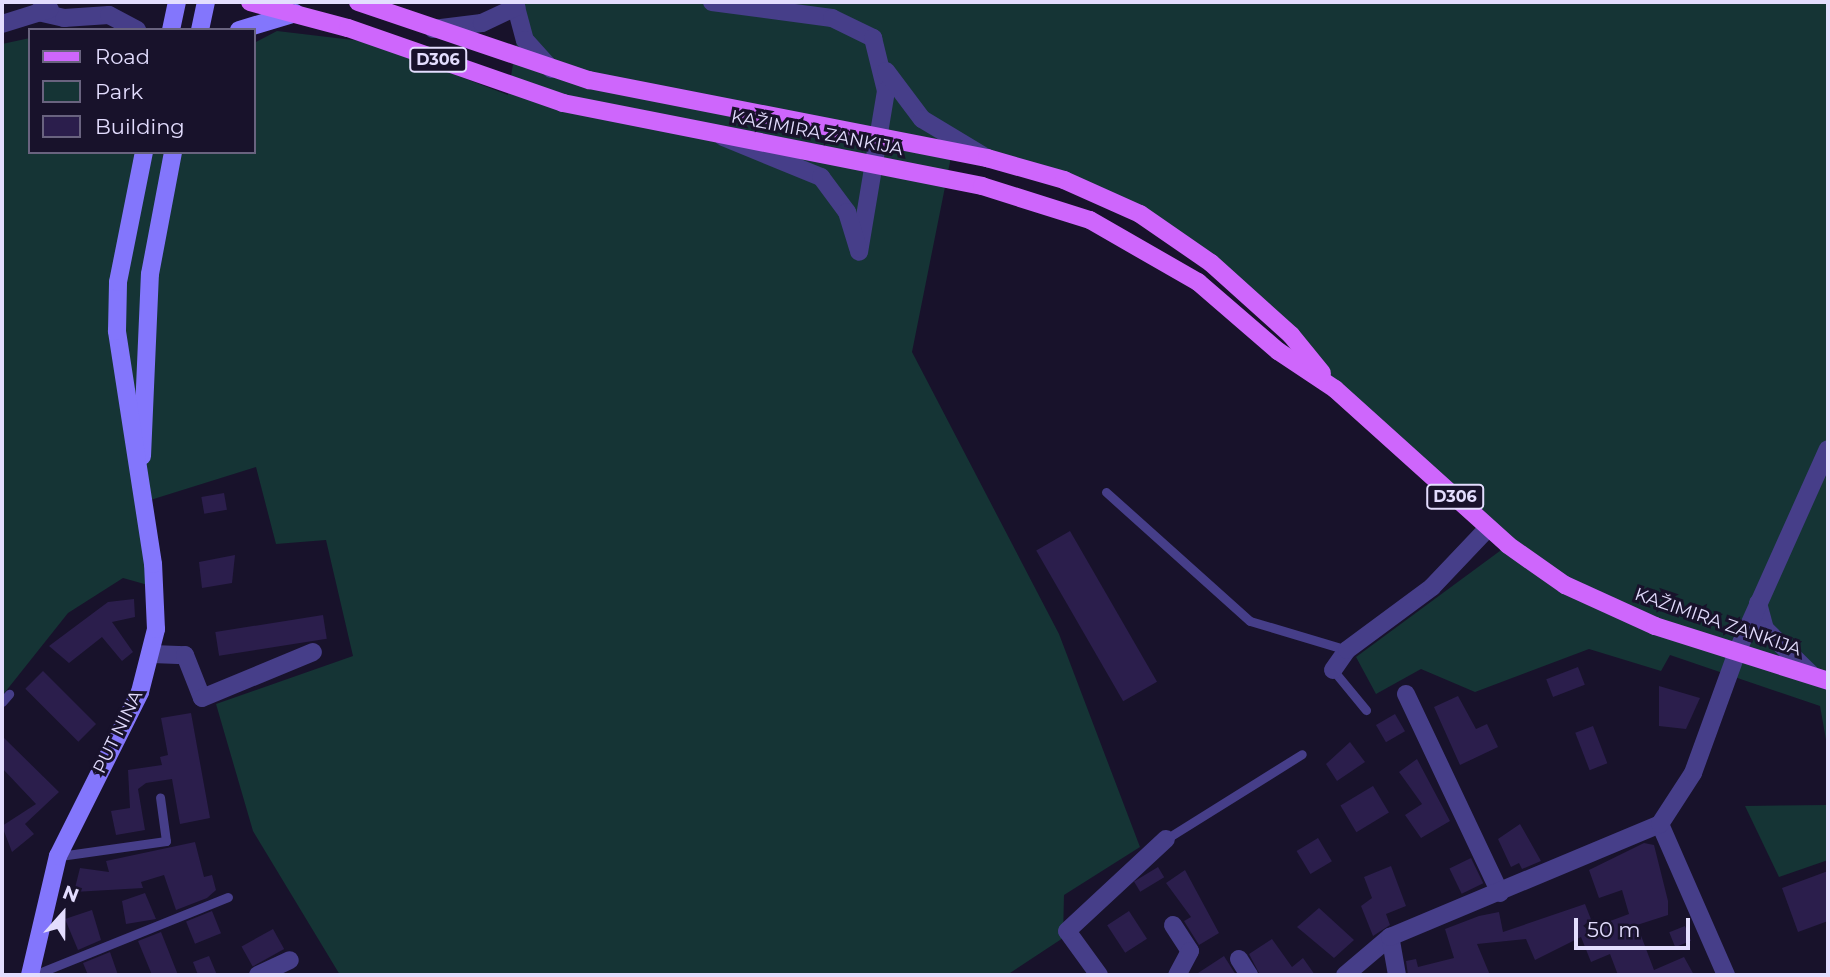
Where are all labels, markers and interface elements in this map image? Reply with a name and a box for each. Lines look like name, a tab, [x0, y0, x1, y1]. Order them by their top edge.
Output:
legend	[28, 28, 256, 154]
text: Road	[95, 44, 150, 69]
road number: D306	[408, 48, 468, 72]
text: Park	[95, 79, 143, 104]
street label: KAŽIMIRA ZANKIJA	[729, 106, 905, 160]
text: Building	[95, 114, 185, 139]
road number: D306	[1425, 484, 1485, 510]
street label: KAŽIMIRA ZANKIJA	[1632, 583, 1804, 661]
street label: PUT NINA	[89, 687, 147, 777]
north arrow	[28, 879, 98, 949]
text: N	[59, 880, 82, 907]
scale bar	[1578, 904, 1694, 948]
text: 50 m	[1587, 917, 1641, 942]

